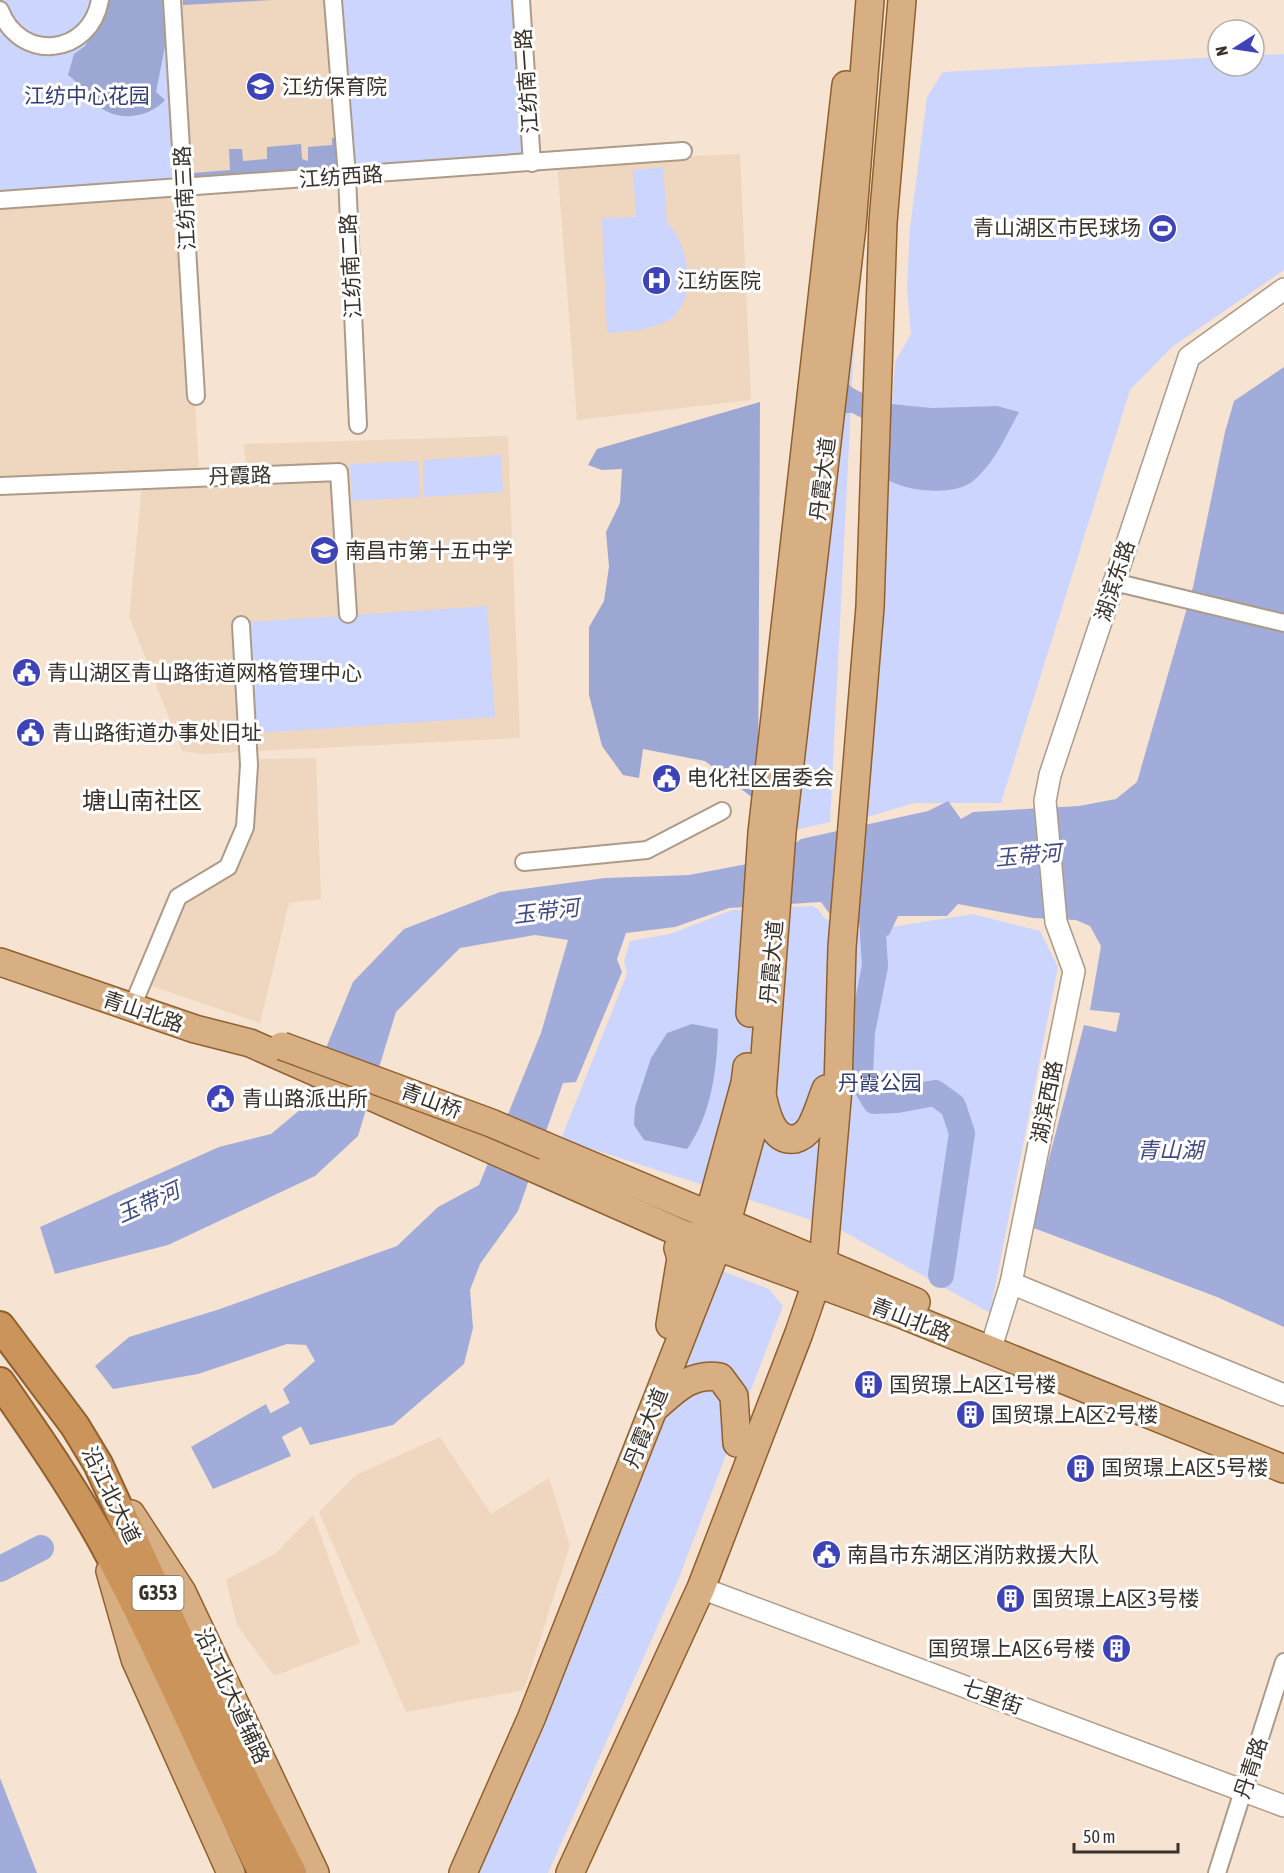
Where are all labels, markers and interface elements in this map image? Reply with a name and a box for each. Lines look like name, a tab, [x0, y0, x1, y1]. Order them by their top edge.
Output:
north arrow	[1206, 18, 1266, 78]
street label: 江纺南一路	[510, 28, 542, 134]
text: N	[1212, 45, 1231, 58]
school or university icon: 江纺保育院	[245, 71, 277, 103]
place label: 江纺保育院	[282, 74, 387, 98]
park label: 江纺中心花园	[24, 83, 150, 107]
street label: 江纺南三路	[169, 145, 199, 251]
street label: 江纺西路	[298, 161, 384, 191]
sports icon: 青山湖区市民球场	[1146, 212, 1178, 244]
street label: 江纺南二路	[335, 213, 365, 319]
place label: 青山湖区市民球场	[973, 215, 1141, 239]
hospital icon: 江纺医院	[640, 265, 672, 297]
place label: 江纺医院	[677, 268, 761, 292]
street label: 丹霞大道	[805, 436, 839, 522]
street label: 丹霞路	[208, 462, 272, 488]
school or university icon: 南昌市第十五中学	[308, 535, 340, 567]
street label: 湖滨东路	[1090, 537, 1138, 624]
place label: 南昌市第十五中学	[345, 538, 513, 562]
public building icon: 青山湖区青山路街道网格管理中心	[10, 657, 42, 689]
place label: 青山湖区青山路街道网格管理中心	[47, 660, 362, 684]
public building icon: 青山路街道办事处旧址	[15, 717, 47, 749]
place label: 青山路街道办事处旧址	[52, 720, 262, 744]
public building icon: 电化社区居委会	[650, 762, 682, 794]
place label: 电化社区居委会	[687, 765, 834, 789]
district label: 塘山南社区	[82, 787, 202, 814]
water label: 玉带河	[994, 839, 1066, 871]
water label: 玉带河	[512, 894, 584, 928]
street label: 丹霞大道	[755, 919, 787, 1005]
street label: 青山北路	[100, 986, 187, 1036]
street label: 湖滨西路	[1026, 1058, 1066, 1145]
park label: 丹霞公园	[838, 1070, 922, 1094]
street label: 青山桥	[398, 1078, 465, 1122]
public building icon: 青山路派出所	[205, 1083, 237, 1115]
place label: 青山路派出所	[242, 1086, 368, 1110]
water label: 青山湖	[1137, 1137, 1206, 1163]
water label: 玉带河	[113, 1175, 187, 1227]
street label: 青山北路	[868, 1293, 955, 1345]
building icon: 国贸璟上A区1号楼	[852, 1369, 884, 1401]
place label: 国贸璟上A区1号楼	[889, 1372, 1056, 1396]
street label: 丹霞大道	[618, 1384, 672, 1471]
building icon: 国贸璟上A区2号楼	[954, 1399, 986, 1431]
place label: 国贸璟上A区2号楼	[991, 1402, 1158, 1426]
street label: 沿江北大道	[78, 1442, 146, 1547]
building icon: 国贸璟上A区5号楼	[1064, 1452, 1096, 1484]
place label: 国贸璟上A区5号楼	[1101, 1455, 1268, 1479]
public building icon: 南昌市东湖区消防救援大队	[810, 1539, 842, 1571]
place label: 南昌市东湖区消防救援大队	[847, 1542, 1099, 1566]
road number: G353	[132, 1576, 184, 1610]
building icon: 国贸璟上A区3号楼	[995, 1583, 1027, 1615]
place label: 国贸璟上A区3号楼	[1032, 1586, 1199, 1610]
street label: 沿江北大道辅路	[191, 1624, 275, 1767]
building icon: 国贸璟上A区6号楼	[1100, 1633, 1132, 1665]
place label: 国贸璟上A区6号楼	[928, 1636, 1095, 1660]
street label: 七里街	[959, 1674, 1026, 1718]
street label: 丹青路	[1229, 1734, 1271, 1801]
scale bar	[1074, 1816, 1178, 1854]
text: 50 m	[1083, 1826, 1115, 1847]

